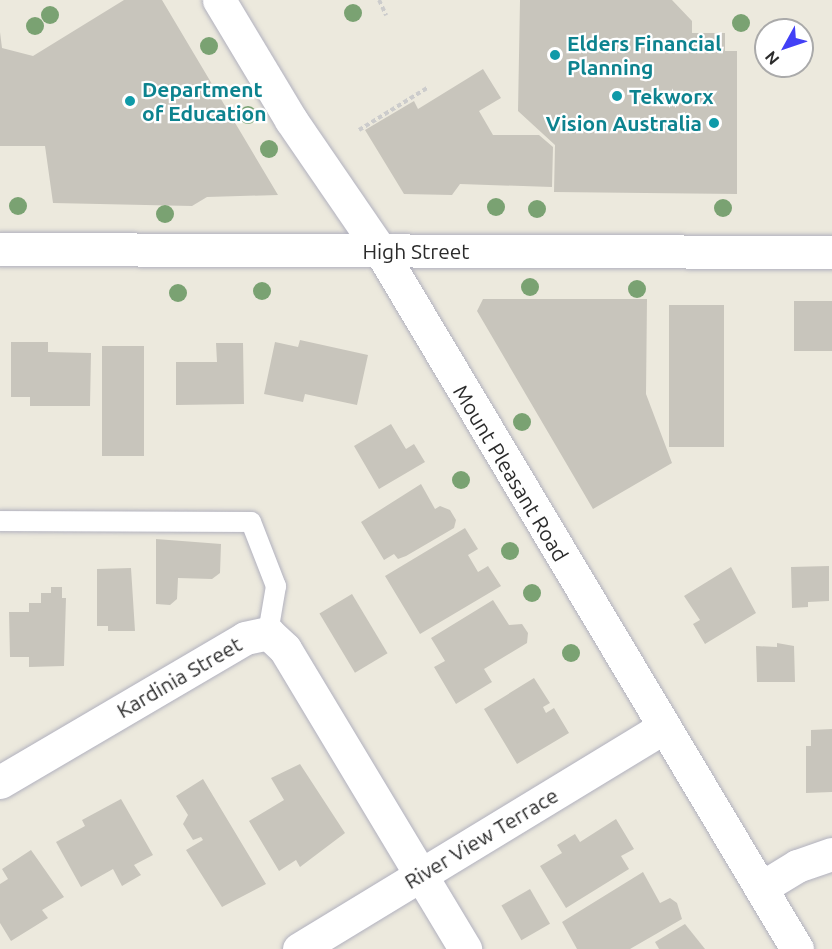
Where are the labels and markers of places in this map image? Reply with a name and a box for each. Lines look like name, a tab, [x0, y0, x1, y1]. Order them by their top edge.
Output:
place label: Elders Financial Planning	[567, 30, 722, 80]
marker: Elders Financial Planning	[548, 48, 562, 62]
place label: Department of Education	[142, 76, 267, 126]
place label: Tekworx	[629, 83, 714, 109]
marker: Tekworx	[610, 89, 624, 103]
marker: Department of Education	[123, 94, 137, 108]
place label: Vision Australia	[546, 110, 702, 136]
marker: Vision Australia	[707, 116, 721, 130]

